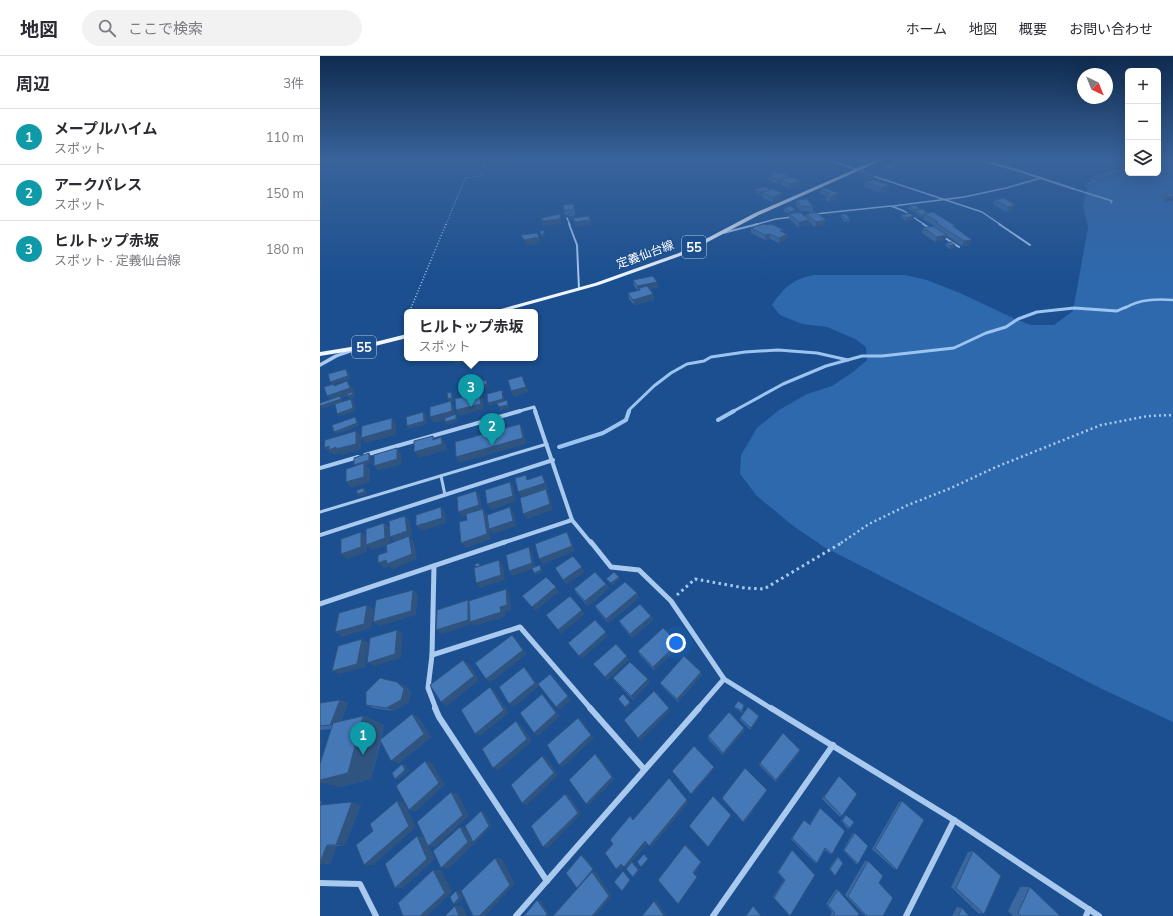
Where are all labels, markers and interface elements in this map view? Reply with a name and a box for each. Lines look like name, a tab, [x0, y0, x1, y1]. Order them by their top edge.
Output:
search box	[82, 10, 362, 46]
text: 地図	[20, 17, 58, 41]
icon: search	[96, 17, 118, 39]
text: ここで検索	[128, 19, 203, 38]
text: ホーム	[905, 20, 947, 38]
text: 地図	[969, 20, 997, 38]
text: 概要	[1019, 20, 1047, 38]
text: お問い合わせ	[1069, 20, 1153, 38]
north arrow	[1077, 68, 1113, 104]
map controls	[1125, 68, 1161, 176]
button: +	[1125, 68, 1161, 104]
text: 周辺	[16, 73, 50, 94]
text: 3件	[283, 75, 304, 91]
button: −	[1125, 104, 1161, 140]
text: メープルハイム	[54, 119, 158, 138]
text: 1	[25, 129, 33, 145]
text: 110 m	[266, 129, 304, 145]
text: スポット	[54, 140, 106, 156]
button: layers	[1125, 140, 1161, 176]
text: アークパレス	[54, 175, 142, 194]
text: 2	[25, 185, 33, 201]
text: 150 m	[266, 185, 304, 201]
text: スポット	[54, 196, 106, 212]
text: ヒルトップ赤坂	[54, 231, 159, 250]
road number: 55	[682, 236, 706, 258]
street label: 定義仙台線	[614, 237, 676, 271]
text: 3	[25, 241, 33, 257]
text: 180 m	[266, 241, 304, 257]
text: スポット · 定義仙台線	[54, 252, 181, 268]
popup	[404, 309, 538, 361]
text: ヒルトップ赤坂	[418, 317, 524, 336]
road number: 55	[352, 336, 376, 358]
text: スポット	[418, 338, 471, 354]
pin: 3	[458, 374, 484, 407]
pin: 2	[479, 413, 505, 446]
your location	[666, 633, 686, 653]
pin: 1	[350, 722, 376, 755]

